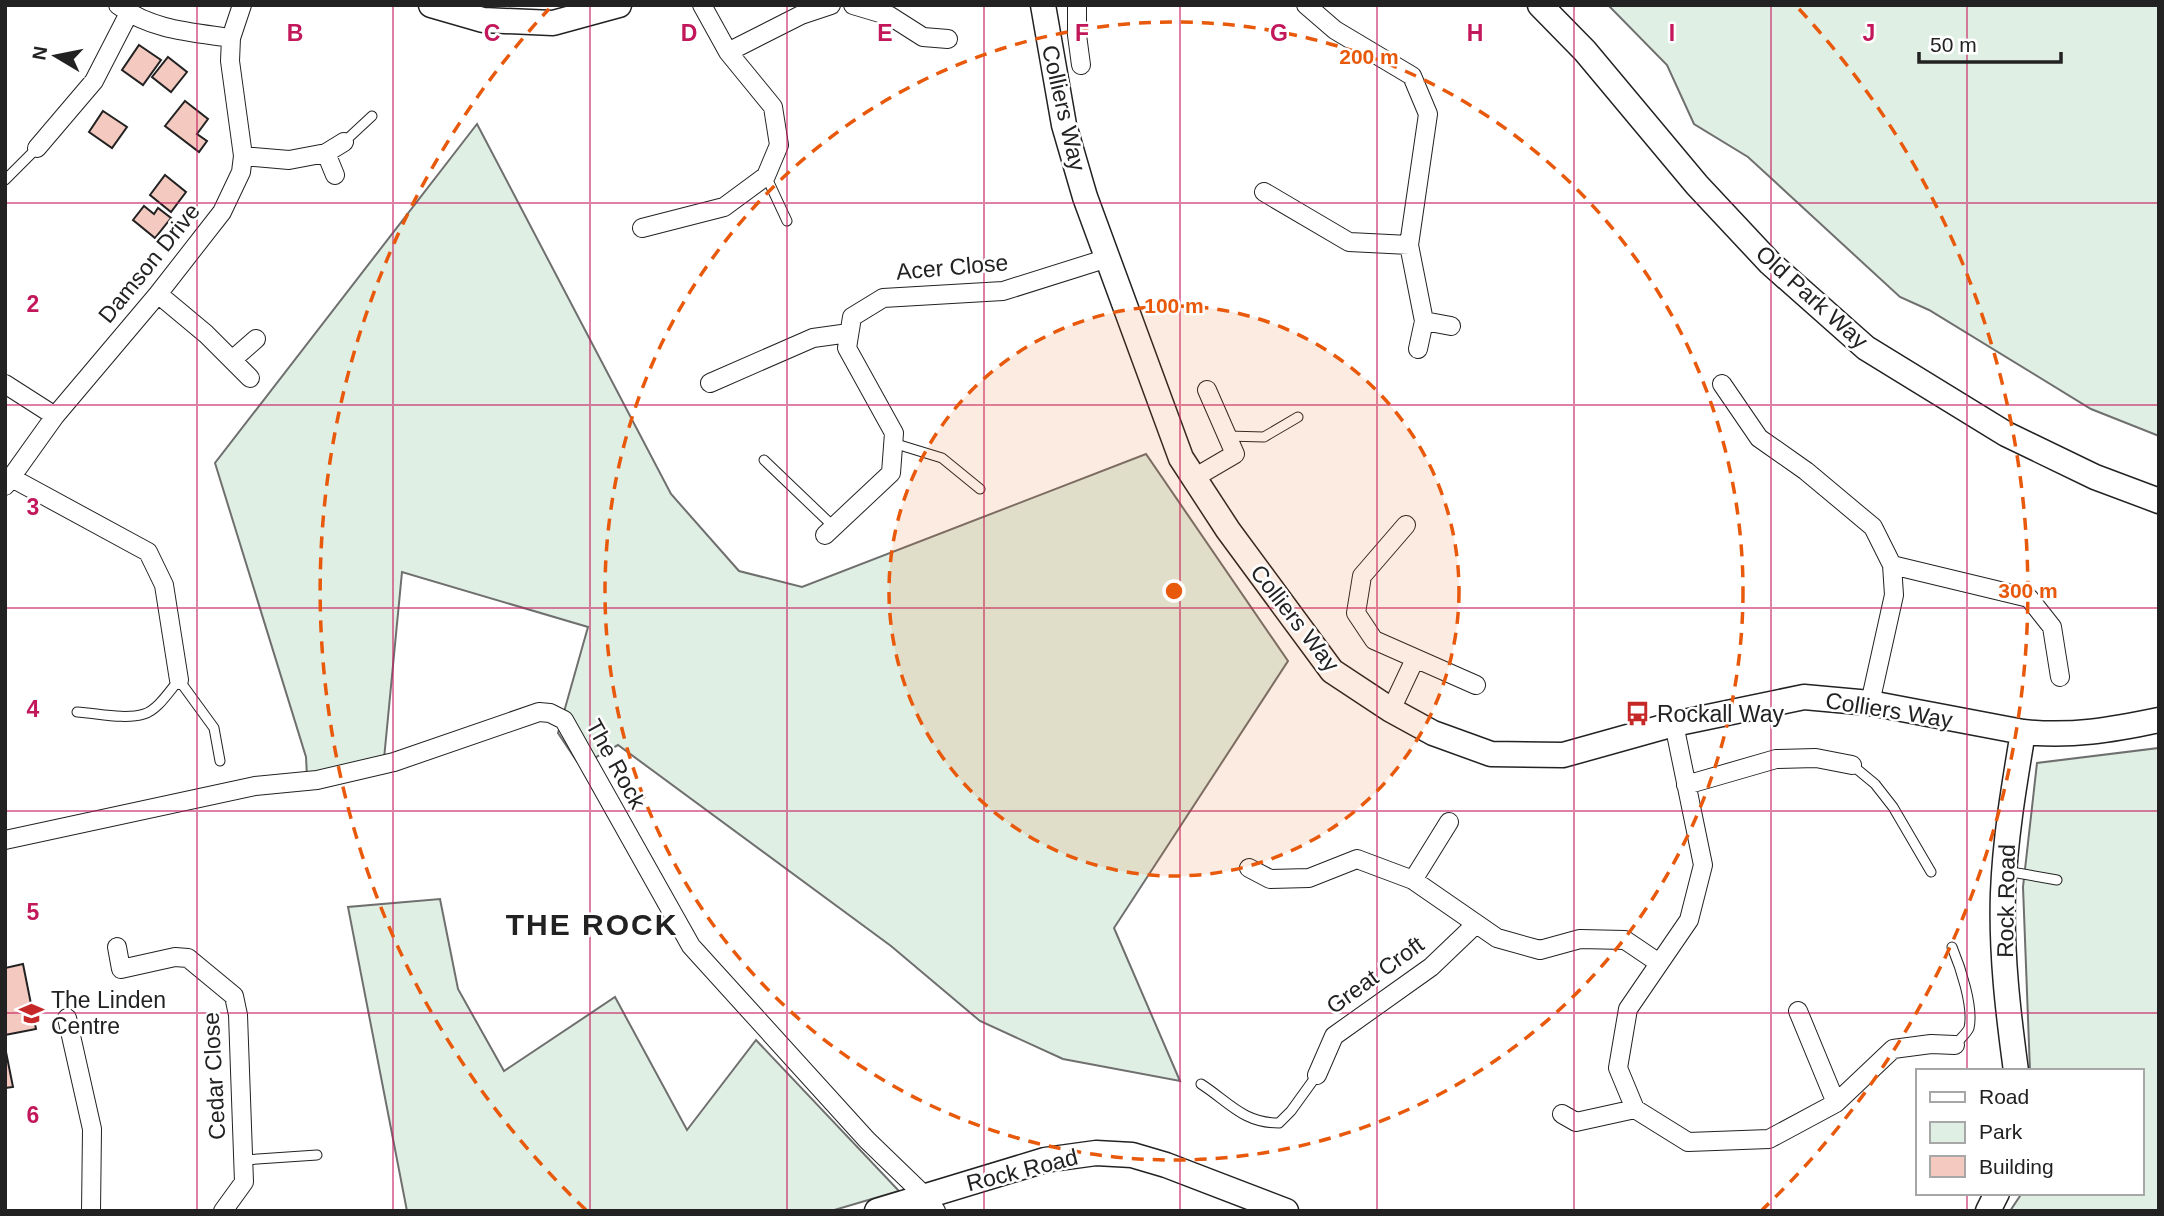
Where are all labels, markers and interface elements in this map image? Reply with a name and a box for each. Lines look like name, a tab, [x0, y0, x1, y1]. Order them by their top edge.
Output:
text: B	[287, 20, 303, 46]
text: C	[484, 20, 500, 46]
text: D	[681, 20, 697, 46]
text: E	[877, 20, 893, 46]
text: F	[1075, 20, 1089, 46]
text: G	[1270, 20, 1288, 46]
text: H	[1467, 20, 1483, 46]
text: I	[1669, 20, 1675, 46]
text: J	[1863, 20, 1875, 46]
north arrow	[21, 21, 91, 91]
scale bar	[1919, 21, 2061, 65]
text: 50 m	[1930, 33, 1977, 56]
street label: Colliers Way	[1037, 43, 1091, 174]
text: N	[28, 45, 51, 62]
text: 200 m	[1339, 45, 1399, 68]
street label: Damson Drive	[93, 198, 205, 328]
street label: Old Park Way	[1751, 240, 1873, 354]
street label: Acer Close	[895, 249, 1009, 285]
text: 2	[27, 291, 39, 317]
text: 100 m	[1144, 294, 1204, 317]
text: 3	[27, 494, 39, 520]
street label: Colliers Way	[1245, 559, 1345, 677]
centre of rings	[1162, 579, 1186, 603]
text: 300 m	[1998, 579, 2058, 602]
street label: Colliers Way	[1824, 687, 1955, 733]
text: 4	[27, 696, 40, 722]
bus stop icon: Rockall Way	[1623, 700, 1651, 728]
place label: Rockall Way	[1657, 701, 1784, 727]
street label: The Rock	[581, 715, 651, 814]
street label: Rock Road	[1992, 844, 2020, 958]
text: 5	[27, 899, 40, 925]
district label: THE ROCK	[506, 908, 678, 941]
street label: Great Croft	[1321, 931, 1429, 1019]
place label: The Linden Centre	[51, 987, 166, 1039]
school or university icon: The Linden Centre	[17, 999, 45, 1027]
street label: Cedar Close	[198, 1011, 230, 1141]
legend	[1916, 1069, 2143, 1195]
text: Road	[1979, 1085, 2029, 1108]
text: 6	[27, 1102, 39, 1128]
text: Park	[1979, 1120, 2023, 1143]
street label: Rock Road	[964, 1144, 1080, 1196]
text: Building	[1979, 1155, 2054, 1178]

